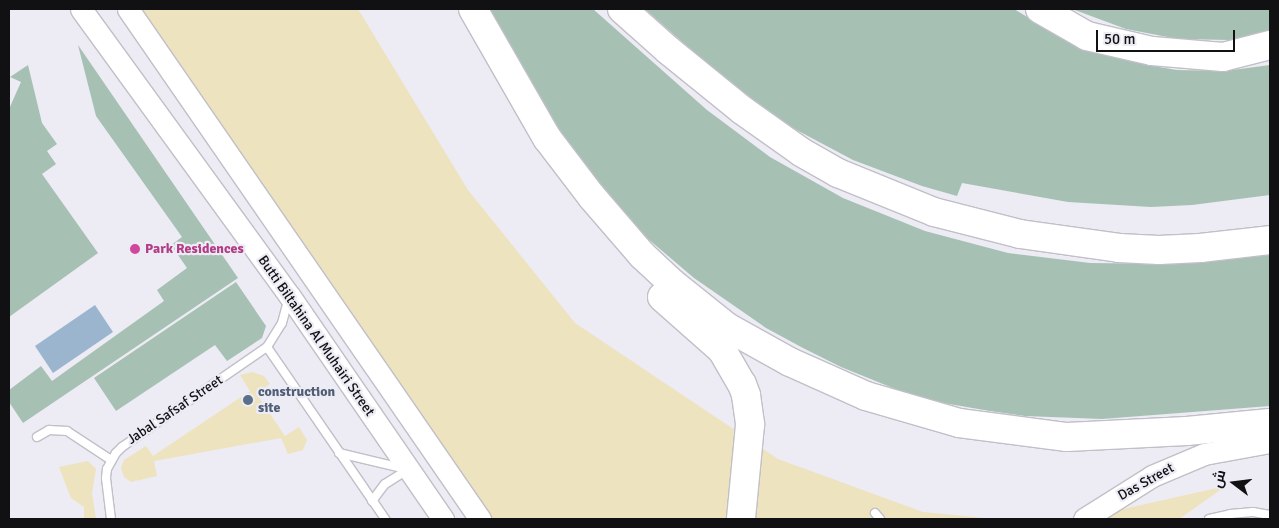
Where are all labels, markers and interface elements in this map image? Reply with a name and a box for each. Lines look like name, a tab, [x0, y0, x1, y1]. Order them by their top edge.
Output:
scale bar	[1099, 20, 1238, 52]
text: 50 m	[1104, 30, 1135, 48]
place label: Park Residences	[145, 241, 244, 257]
marker: Park Residences	[129, 243, 141, 255]
street label: Butti Biltahina Al Muhairi Street	[254, 252, 378, 420]
street label: Jabal Safsaf Street	[124, 372, 226, 448]
place label: construction site	[258, 384, 335, 417]
marker: construction site	[242, 394, 254, 406]
north arrow	[1209, 458, 1259, 508]
street label: Das Street	[1115, 460, 1177, 504]
text: ش	[1208, 468, 1230, 490]

